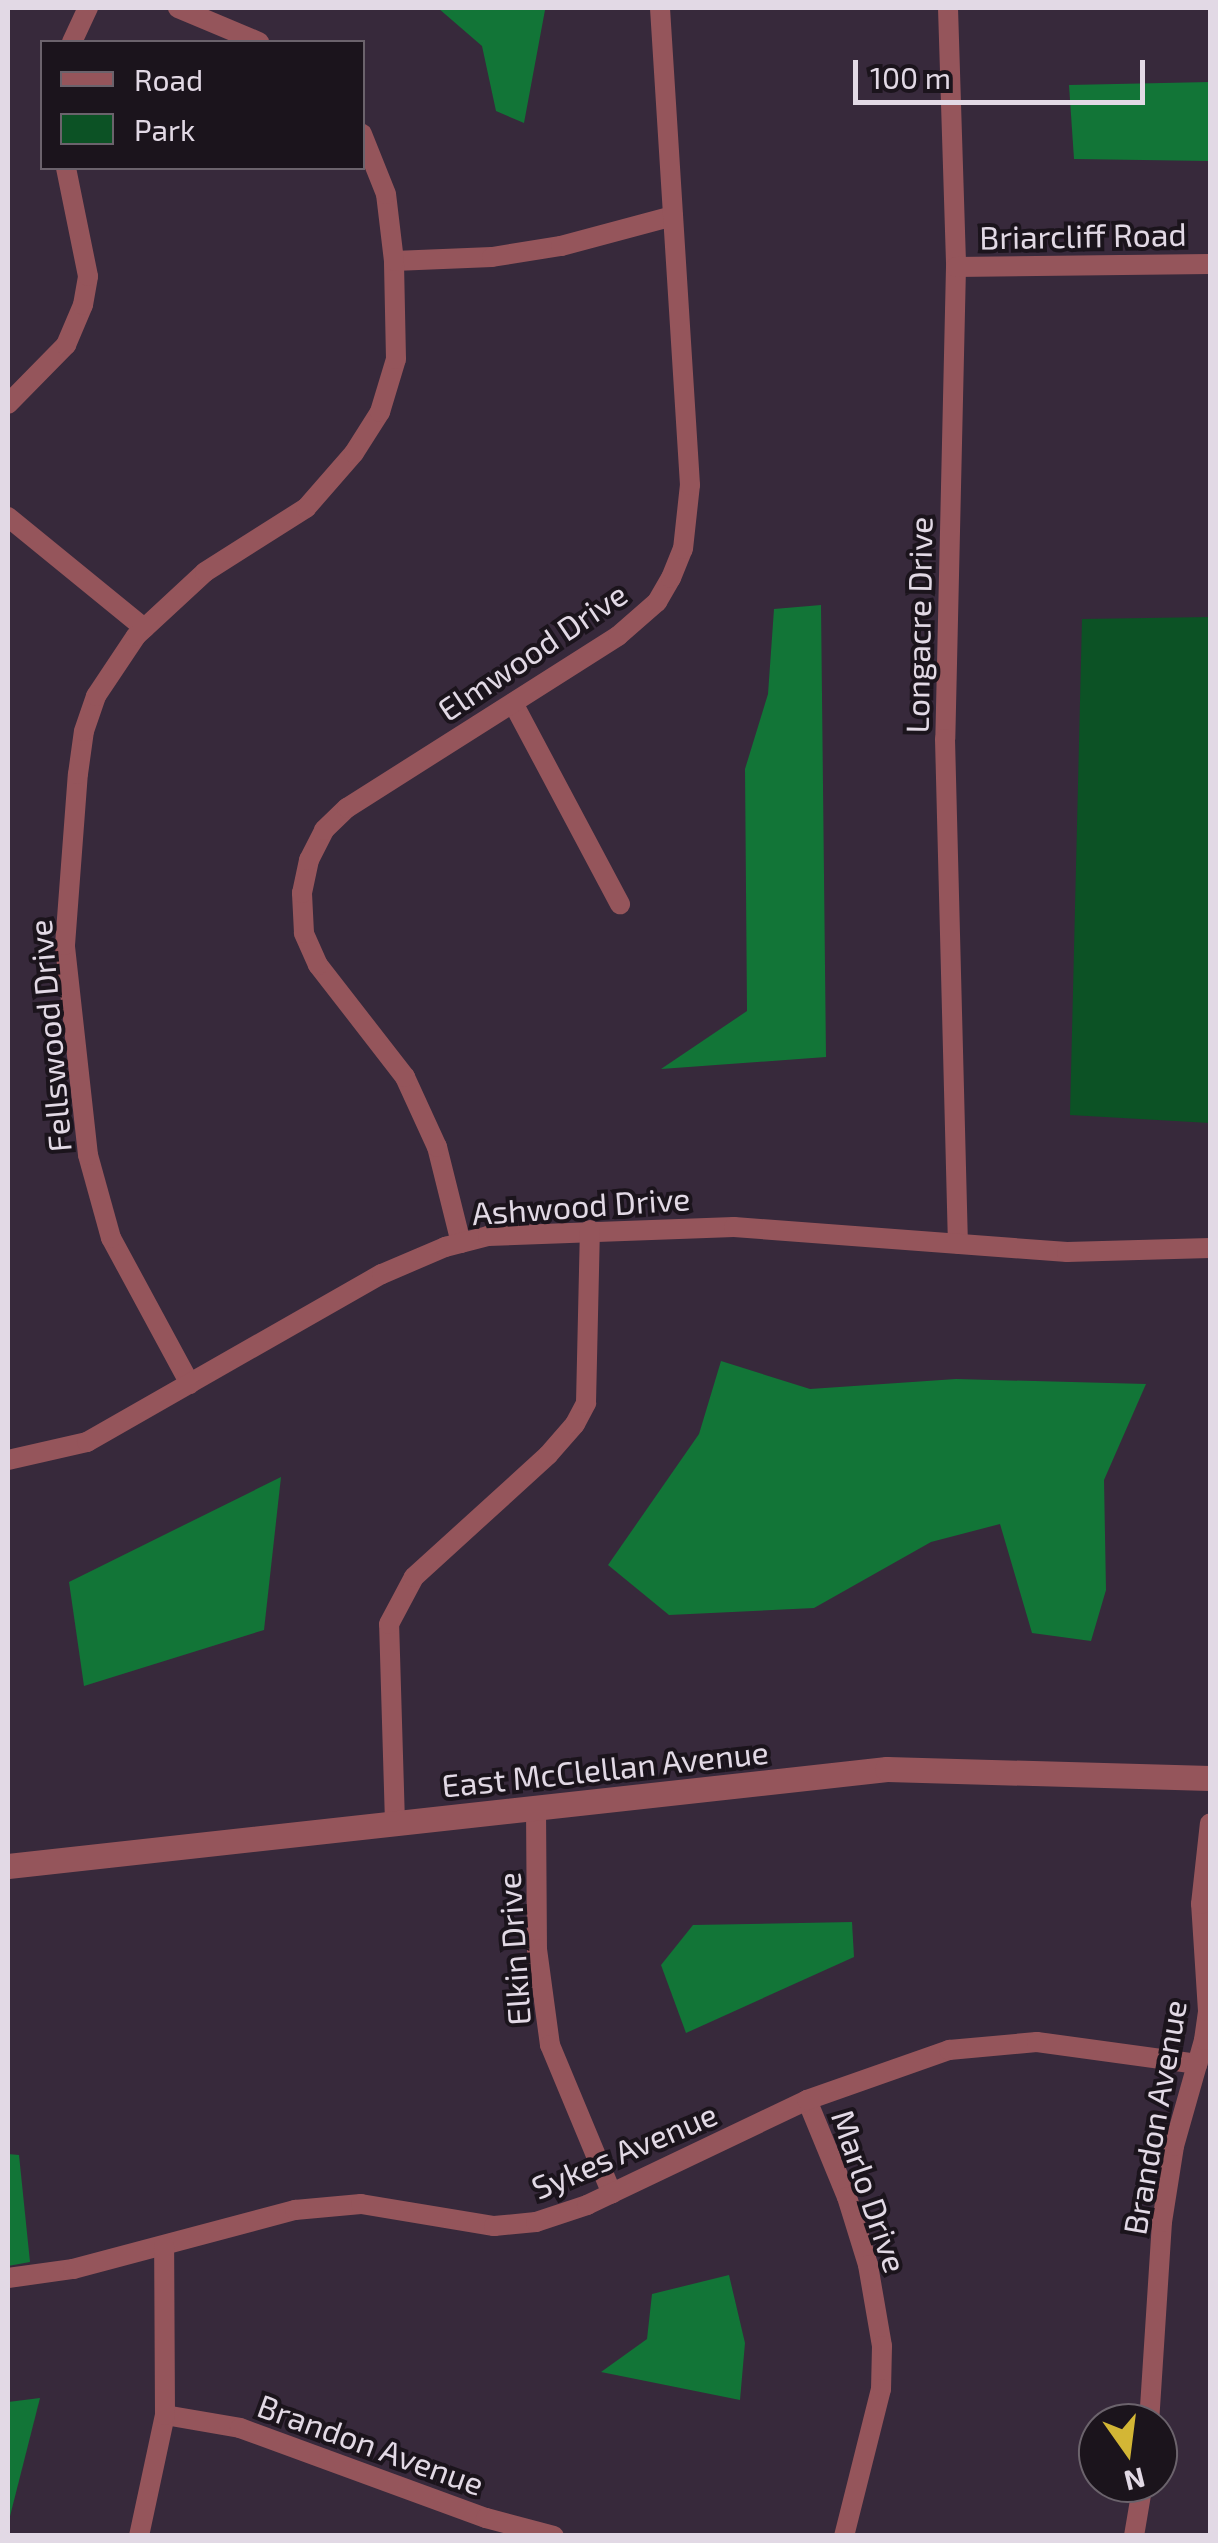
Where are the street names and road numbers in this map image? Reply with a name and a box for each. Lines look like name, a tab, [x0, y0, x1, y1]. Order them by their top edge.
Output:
street label: Briarcliff Road	[979, 214, 1187, 256]
street label: Longacre Drive	[897, 516, 939, 734]
street label: Elmwood Drive	[430, 574, 634, 728]
street label: Fellswood Drive	[20, 918, 78, 1154]
street label: Ashwood Drive	[471, 1178, 691, 1232]
street label: East McClellan Avenue	[439, 1732, 771, 1804]
street label: Elkin Drive	[488, 1871, 538, 2027]
street label: Brandon Avenue	[1114, 1996, 1194, 2238]
street label: Sykes Avenue	[525, 2094, 723, 2206]
street label: Marlo Drive	[824, 2105, 916, 2277]
street label: Brandon Avenue	[252, 2385, 490, 2503]

